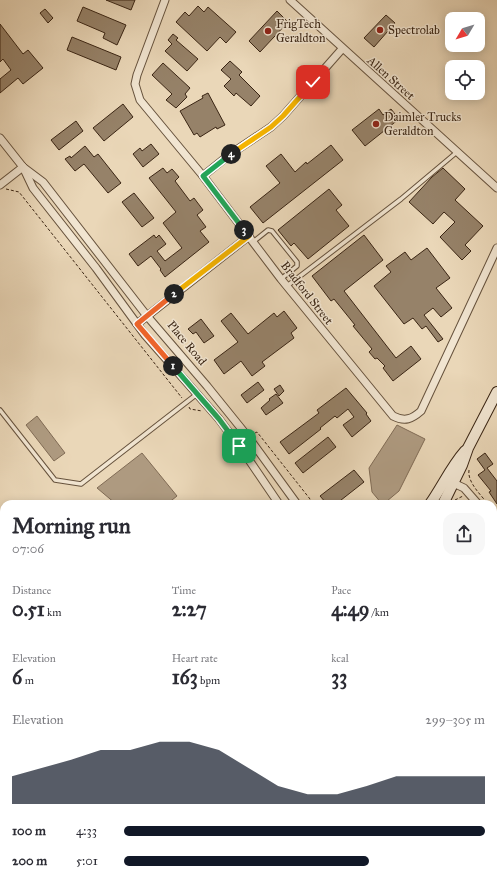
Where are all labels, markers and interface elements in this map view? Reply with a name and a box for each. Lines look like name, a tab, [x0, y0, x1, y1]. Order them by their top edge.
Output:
north arrow	[445, 12, 485, 52]
map controls	[445, 12, 485, 100]
place label: FrigTech Geraldton	[276, 17, 326, 45]
place label: Spectrolab	[388, 23, 440, 37]
marker: Spectrolab	[375, 25, 385, 35]
marker: FrigTech Geraldton	[263, 26, 273, 36]
street label: Allen Street	[364, 53, 418, 103]
button: locate	[445, 60, 485, 100]
pin	[296, 65, 330, 99]
icon: check	[302, 71, 324, 93]
place label: Daimler Trucks Geraldton	[384, 110, 461, 138]
marker: Daimler Trucks Geraldton	[371, 119, 381, 129]
pin: 4	[221, 144, 241, 164]
text: 4	[228, 147, 234, 160]
pin: 3	[234, 220, 254, 240]
text: 3	[242, 223, 246, 236]
street label: Bradford Street	[278, 259, 336, 328]
pin: 2	[164, 284, 184, 304]
text: 2	[171, 287, 177, 300]
street label: Place Road	[164, 318, 210, 368]
pin: 1	[163, 356, 183, 376]
text: 1	[171, 359, 175, 372]
pin	[222, 429, 256, 463]
icon: arrive	[228, 435, 250, 457]
text: Morning run	[12, 512, 131, 539]
button: share	[443, 513, 485, 555]
text: 07:06	[12, 541, 44, 557]
text: Distance	[12, 584, 51, 597]
text: Time	[172, 584, 196, 597]
text: Pace	[331, 584, 351, 597]
text: 0.51	[12, 597, 45, 621]
text: 2:27	[172, 597, 207, 621]
text: 4:49	[331, 597, 369, 621]
text: km	[45, 606, 61, 619]
text: /km	[369, 606, 389, 619]
text: Elevation	[12, 652, 56, 665]
text: Heart rate	[172, 652, 218, 665]
text: kcal	[331, 652, 349, 665]
text: 6	[12, 665, 22, 689]
text: 163	[172, 665, 198, 689]
text: 33	[331, 665, 347, 689]
text: m	[22, 674, 34, 687]
text: bpm	[198, 674, 220, 687]
text: Elevation	[12, 712, 64, 728]
text: 299–305 m	[425, 712, 485, 728]
text: 100 m	[12, 823, 46, 839]
text: 4:33	[76, 823, 97, 839]
text: 200 m	[12, 853, 47, 869]
text: 5:01	[76, 853, 98, 869]

